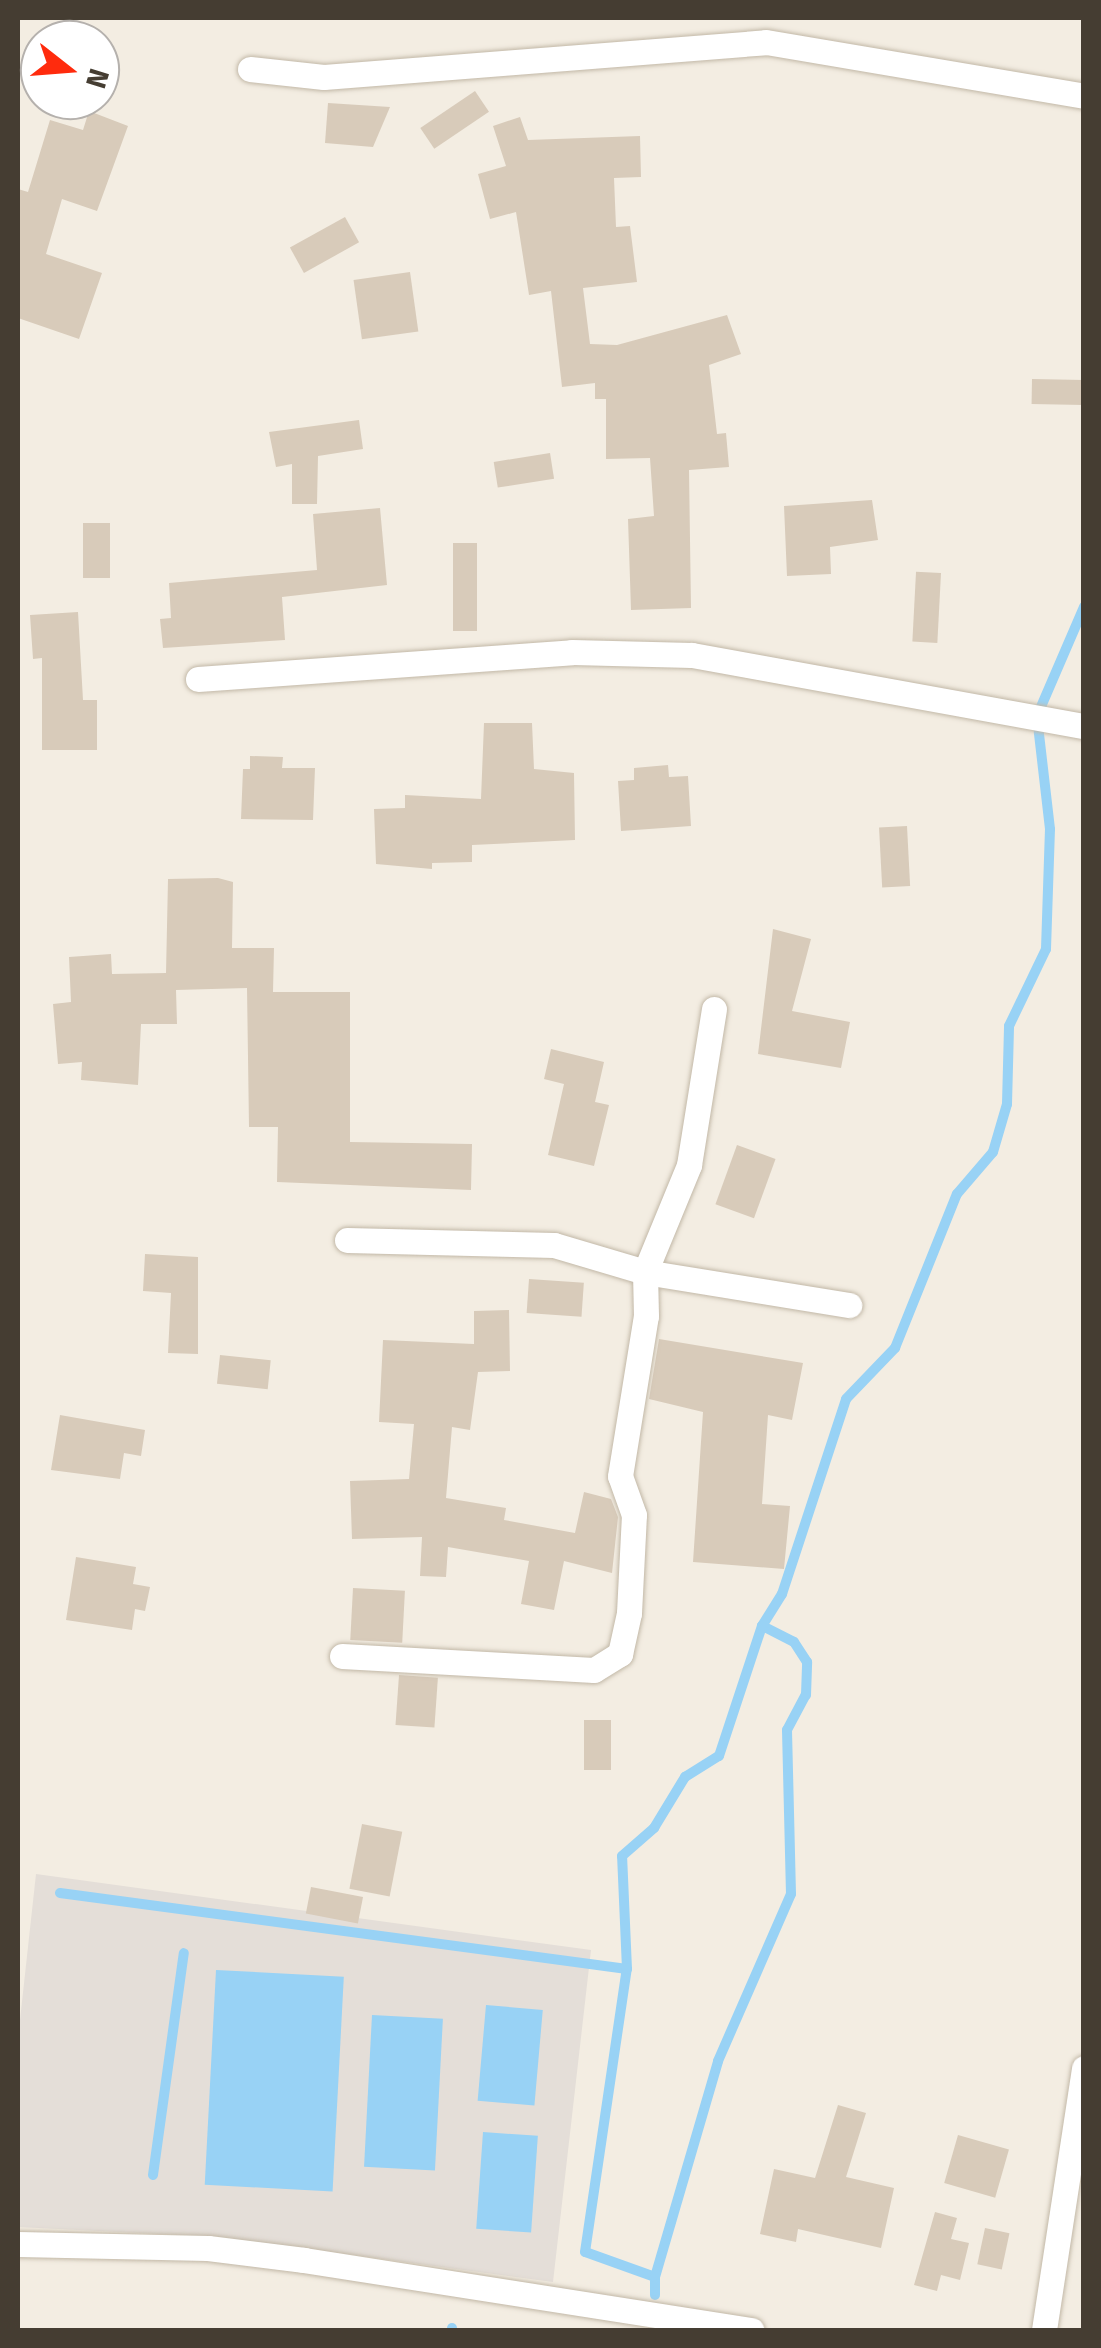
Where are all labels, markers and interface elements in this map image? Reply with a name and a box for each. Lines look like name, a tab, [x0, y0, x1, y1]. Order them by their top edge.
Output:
north arrow	[20, 20, 120, 120]
text: N	[79, 65, 116, 92]

